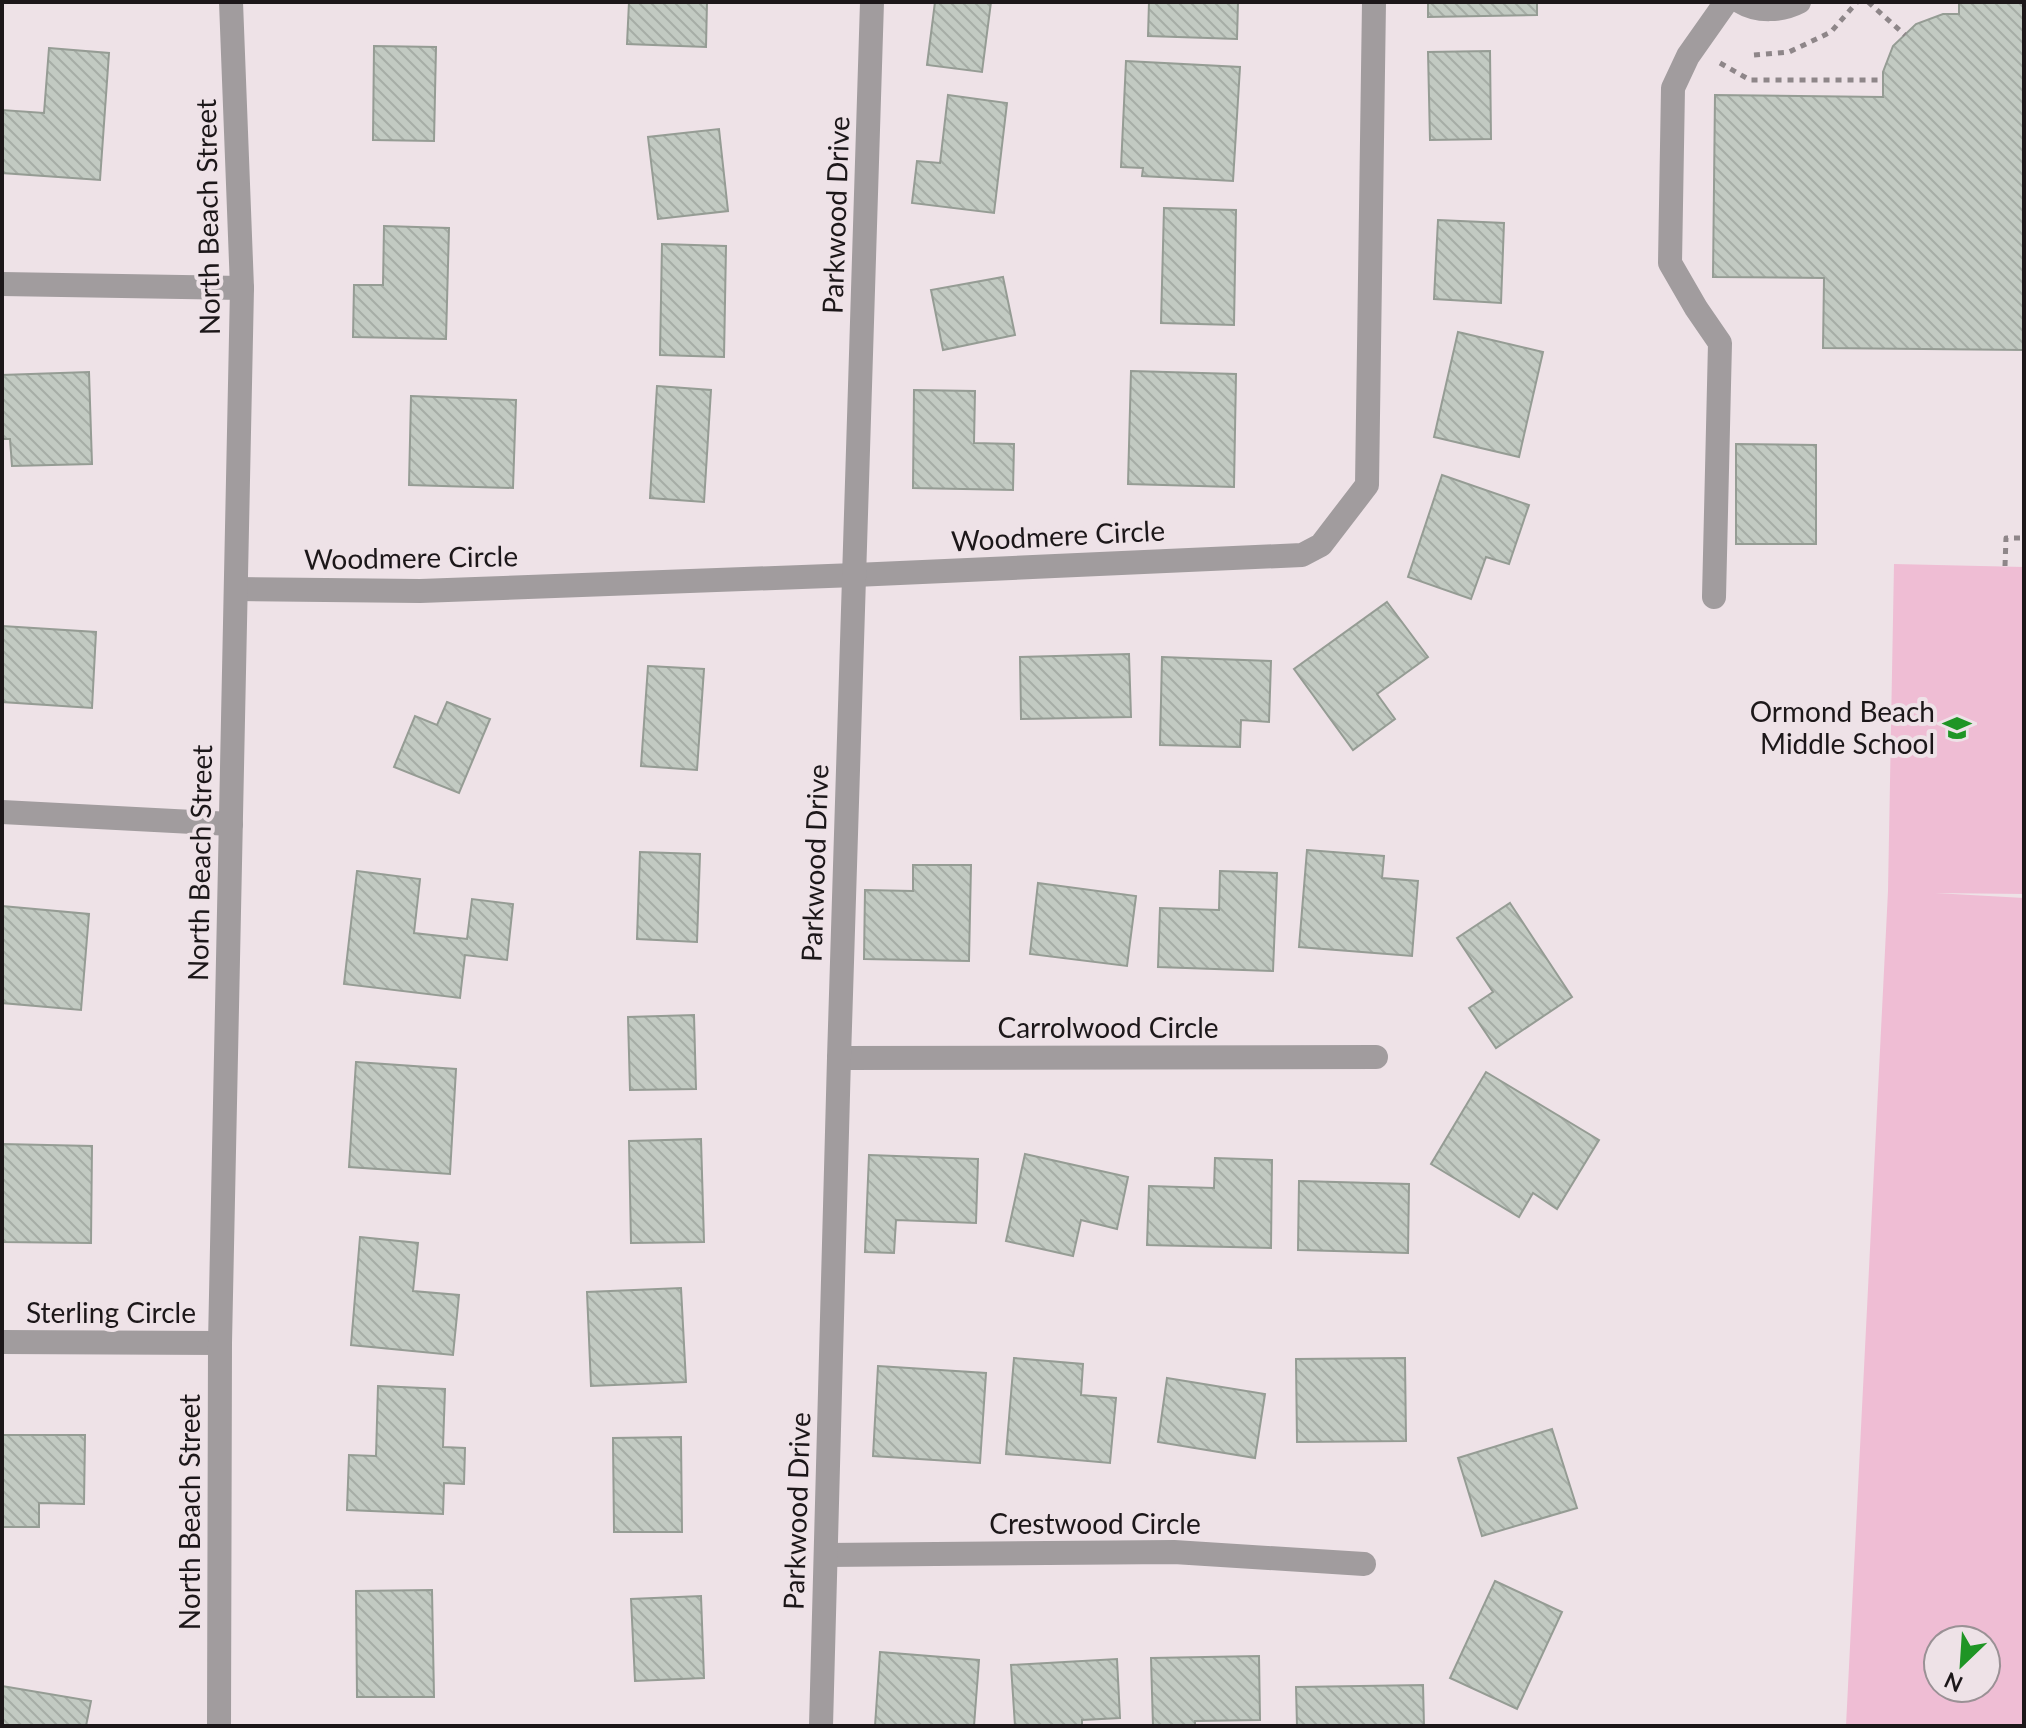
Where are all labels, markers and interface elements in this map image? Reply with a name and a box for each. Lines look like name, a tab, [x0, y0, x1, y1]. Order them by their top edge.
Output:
street label: North Beach Street	[188, 99, 226, 335]
street label: Parkwood Drive	[815, 116, 855, 314]
street label: Woodmere Circle	[950, 512, 1166, 558]
street label: Woodmere Circle	[304, 538, 518, 576]
place label: Ormond Beach Middle School	[1750, 694, 1935, 760]
school or university icon: Ormond Beach Middle School	[1942, 713, 1972, 743]
street label: North Beach Street	[180, 745, 218, 981]
street label: Parkwood Drive	[794, 764, 834, 962]
street label: Carrolwood Circle	[997, 1010, 1219, 1044]
street label: Sterling Circle	[26, 1295, 196, 1329]
street label: North Beach Street	[172, 1394, 206, 1630]
street label: Parkwood Drive	[776, 1412, 816, 1610]
street label: Crestwood Circle	[989, 1506, 1201, 1540]
north arrow	[1922, 1624, 2002, 1704]
text: N	[1940, 1667, 1967, 1698]

